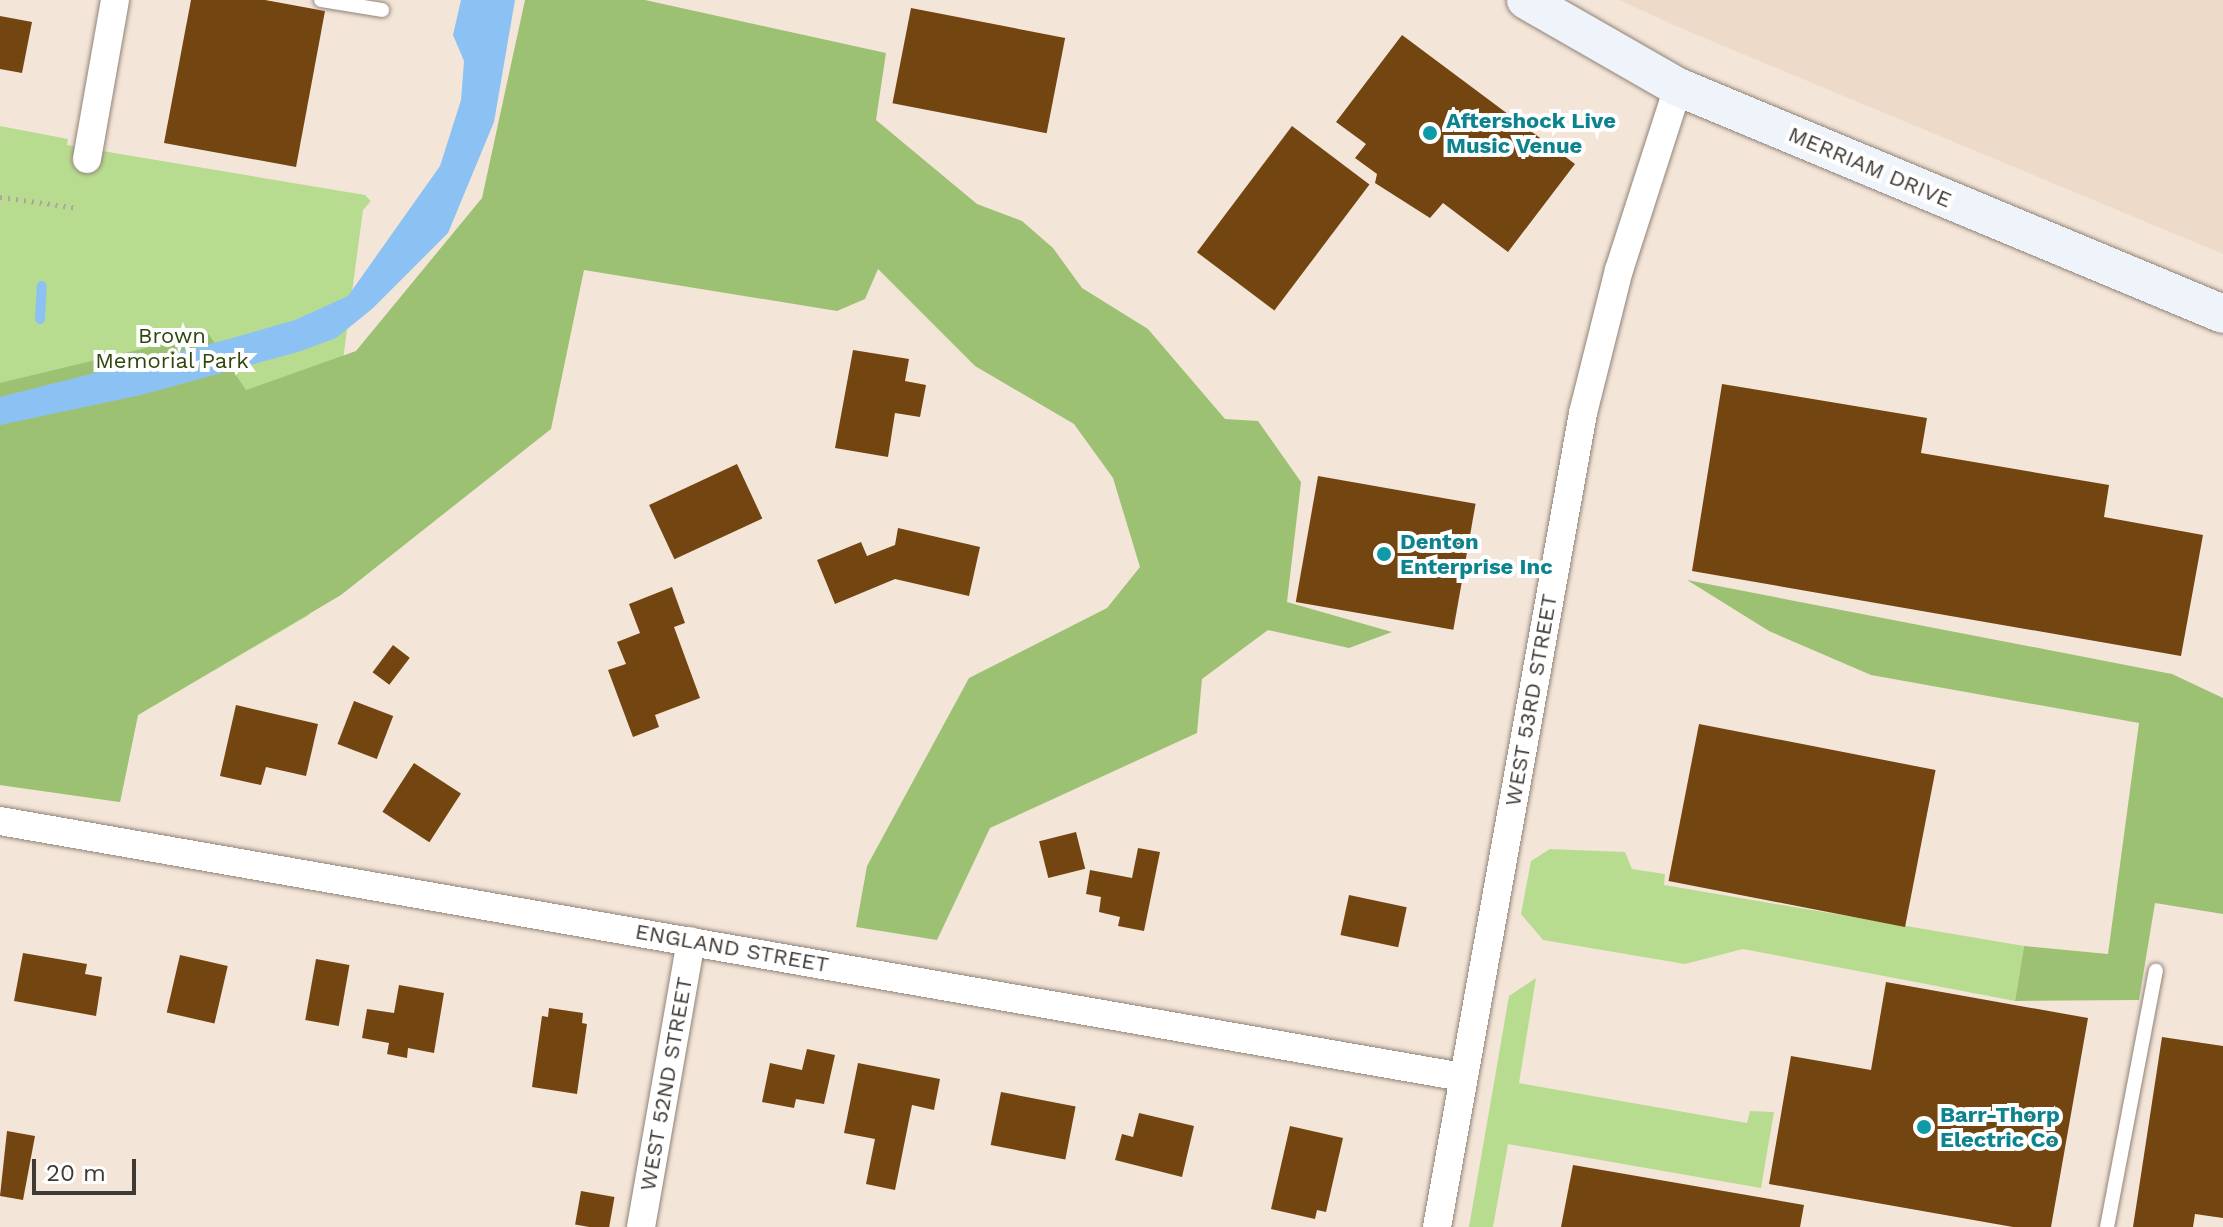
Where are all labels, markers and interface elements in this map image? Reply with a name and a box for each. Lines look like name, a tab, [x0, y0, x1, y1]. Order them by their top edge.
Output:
place label: Aftershock Live Music Venue	[1446, 107, 1616, 158]
street label: MERRIAM DRIVE	[1784, 121, 1956, 213]
marker: Aftershock Live Music Venue	[1421, 124, 1439, 142]
park label: Brown Memorial Park	[95, 322, 249, 374]
place label: Denton Enterprise Inc	[1400, 528, 1553, 580]
marker: Denton Enterprise Inc	[1375, 545, 1393, 563]
street label: WEST 53RD STREET	[1499, 591, 1563, 809]
street label: ENGLAND STREET	[633, 918, 831, 978]
street label: WEST 52ND STREET	[634, 975, 698, 1193]
place label: Barr-Thorp Electric Co	[1940, 1101, 2060, 1152]
marker: Barr-Thorp Electric Co	[1915, 1118, 1933, 1136]
scale bar	[36, 1143, 140, 1193]
text: 20 m	[46, 1159, 106, 1187]

